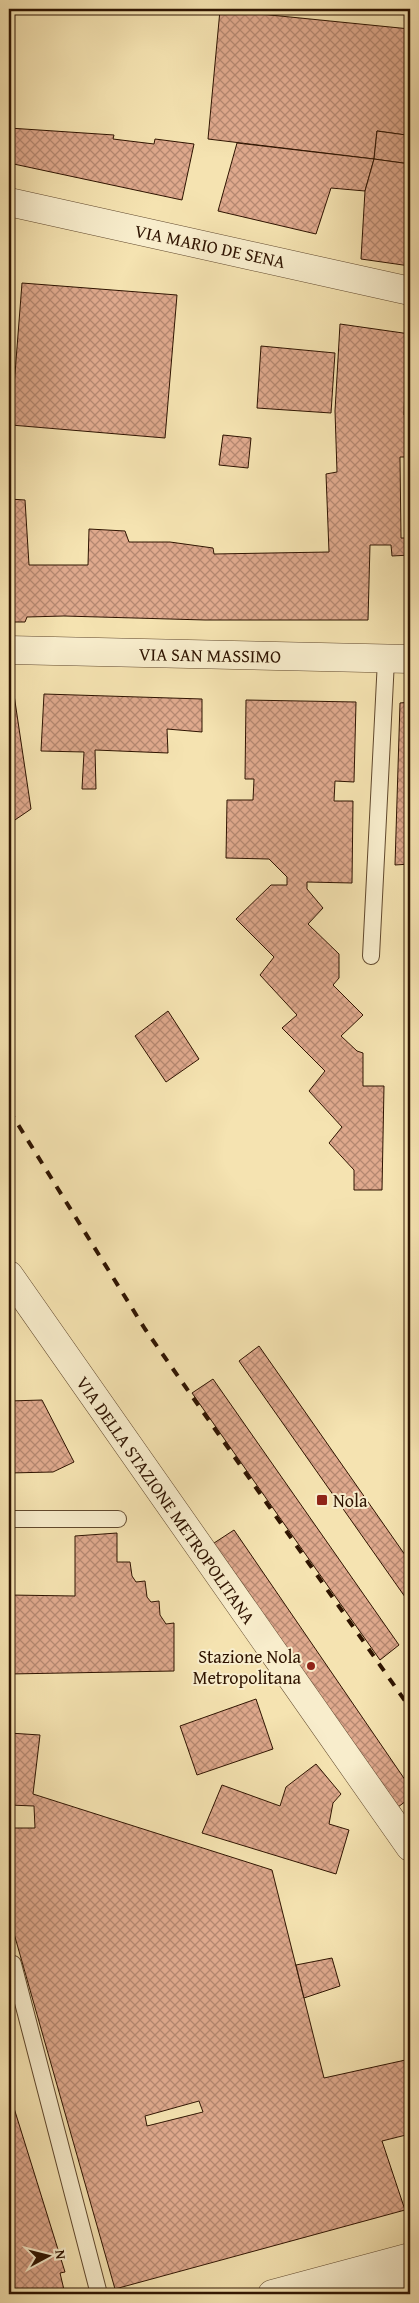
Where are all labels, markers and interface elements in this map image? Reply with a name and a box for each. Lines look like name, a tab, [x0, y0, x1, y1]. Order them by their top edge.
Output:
street label: VIA MARIO DE SENA	[132, 217, 288, 275]
street label: VIA SAN MASSIMO	[139, 640, 281, 670]
street label: VIA DELLA STAZIONE METROPOLITANA	[70, 1371, 262, 1629]
place label: Nola	[333, 1487, 368, 1514]
marker: Nola	[315, 1493, 329, 1507]
place label: Stazione Nola Metropolitana	[193, 1643, 301, 1691]
marker: Stazione Nola Metropolitana	[305, 1660, 317, 1672]
north arrow	[22, 2230, 72, 2280]
text: N	[50, 2249, 71, 2261]

